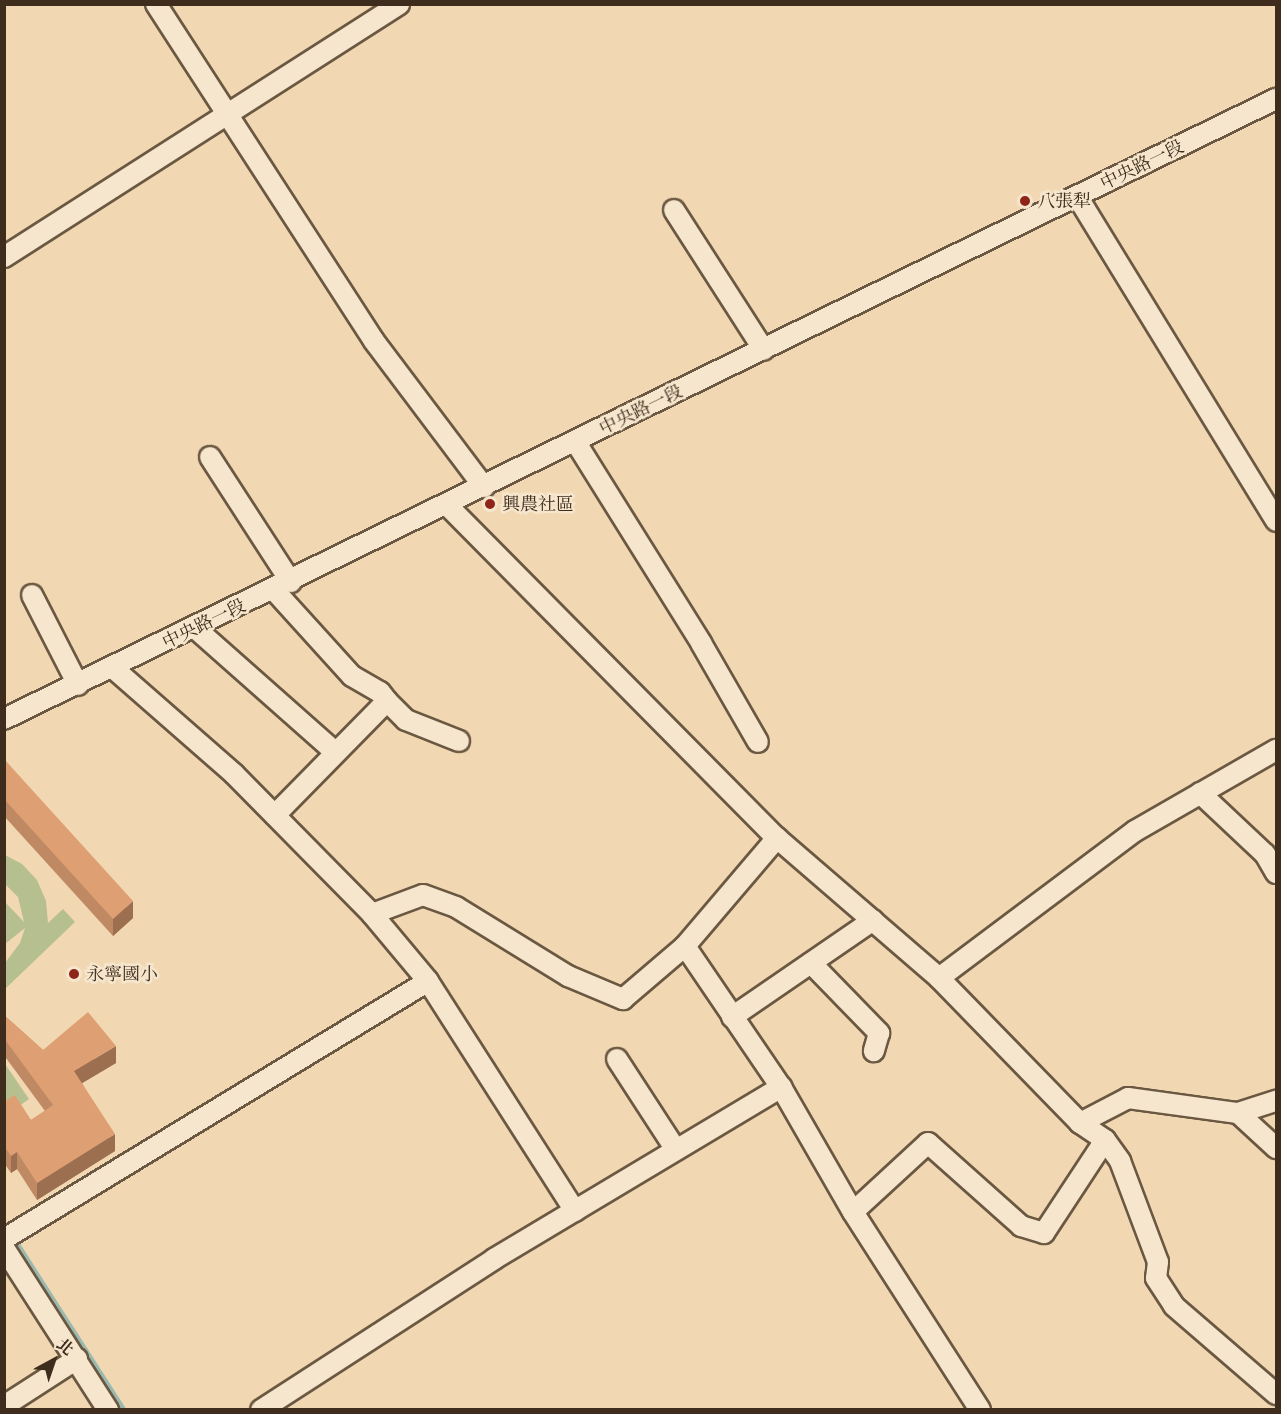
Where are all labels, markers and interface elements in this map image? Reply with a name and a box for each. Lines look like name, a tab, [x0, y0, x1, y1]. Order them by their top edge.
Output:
street label: 中央路一段	[1097, 136, 1187, 194]
place label: 八張犁	[1037, 190, 1091, 212]
marker: 八張犁	[1018, 194, 1032, 208]
street label: 中央路一段	[596, 381, 686, 439]
place label: 興農社區	[502, 493, 574, 515]
marker: 興農社區	[483, 497, 497, 511]
street label: 中央路一段	[159, 595, 249, 653]
place label: 永寧國小	[86, 963, 158, 985]
marker: 永寧國小	[67, 967, 81, 981]
north arrow	[24, 1330, 84, 1390]
text: 北	[53, 1333, 78, 1359]

